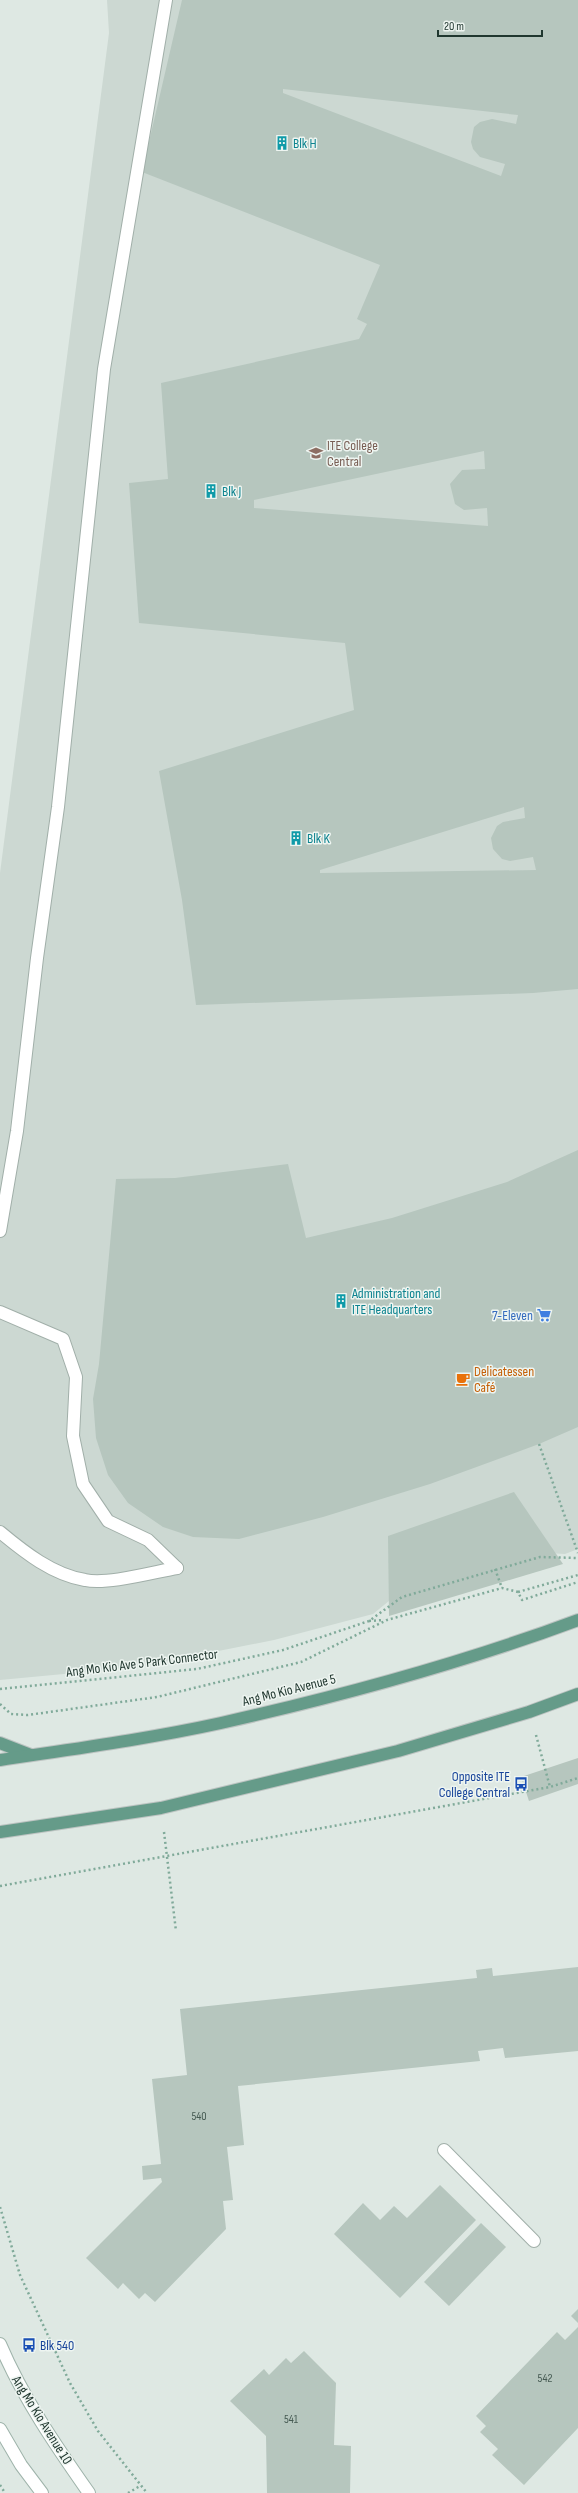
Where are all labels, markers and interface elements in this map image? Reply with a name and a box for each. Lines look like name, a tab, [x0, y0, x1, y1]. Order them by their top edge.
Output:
scale bar	[438, 12, 542, 38]
text: 20 m	[444, 19, 464, 34]
building icon: Blk H	[274, 135, 290, 151]
place label: Blk H	[293, 135, 317, 152]
place label: ITE College Central	[327, 437, 378, 470]
school or university icon: ITE College Central	[308, 445, 324, 461]
building icon: Blk J	[203, 483, 219, 499]
place label: Blk J	[222, 483, 241, 500]
building icon: Blk K	[288, 830, 304, 846]
place label: Blk K	[307, 830, 330, 847]
place label: Administration and ITE Headquarters	[351, 1285, 441, 1318]
building icon: Administration and ITE Headquarters	[333, 1293, 349, 1309]
place label: 7-Eleven	[492, 1307, 533, 1324]
supermarket icon: 7-Eleven	[536, 1307, 552, 1323]
place label: Delicatessen Café	[474, 1363, 534, 1396]
cafe icon: Delicatessen Café	[455, 1371, 471, 1387]
street label: Ang Mo Kio Ave 5 Park Connector	[64, 1645, 219, 1681]
street label: Ang Mo Kio Avenue 5	[240, 1670, 338, 1710]
place label: Opposite ITE College Central	[439, 1768, 510, 1801]
bus stop icon: Opposite ITE College Central	[513, 1776, 529, 1792]
house number: 540	[191, 2109, 207, 2124]
bus stop icon: Blk 540	[21, 2337, 37, 2353]
place label: Blk 540	[40, 2337, 74, 2354]
house number: 542	[538, 2371, 552, 2386]
street label: Ang Mo Kio Avenue 10	[7, 2372, 76, 2467]
house number: 541	[284, 2412, 299, 2427]

